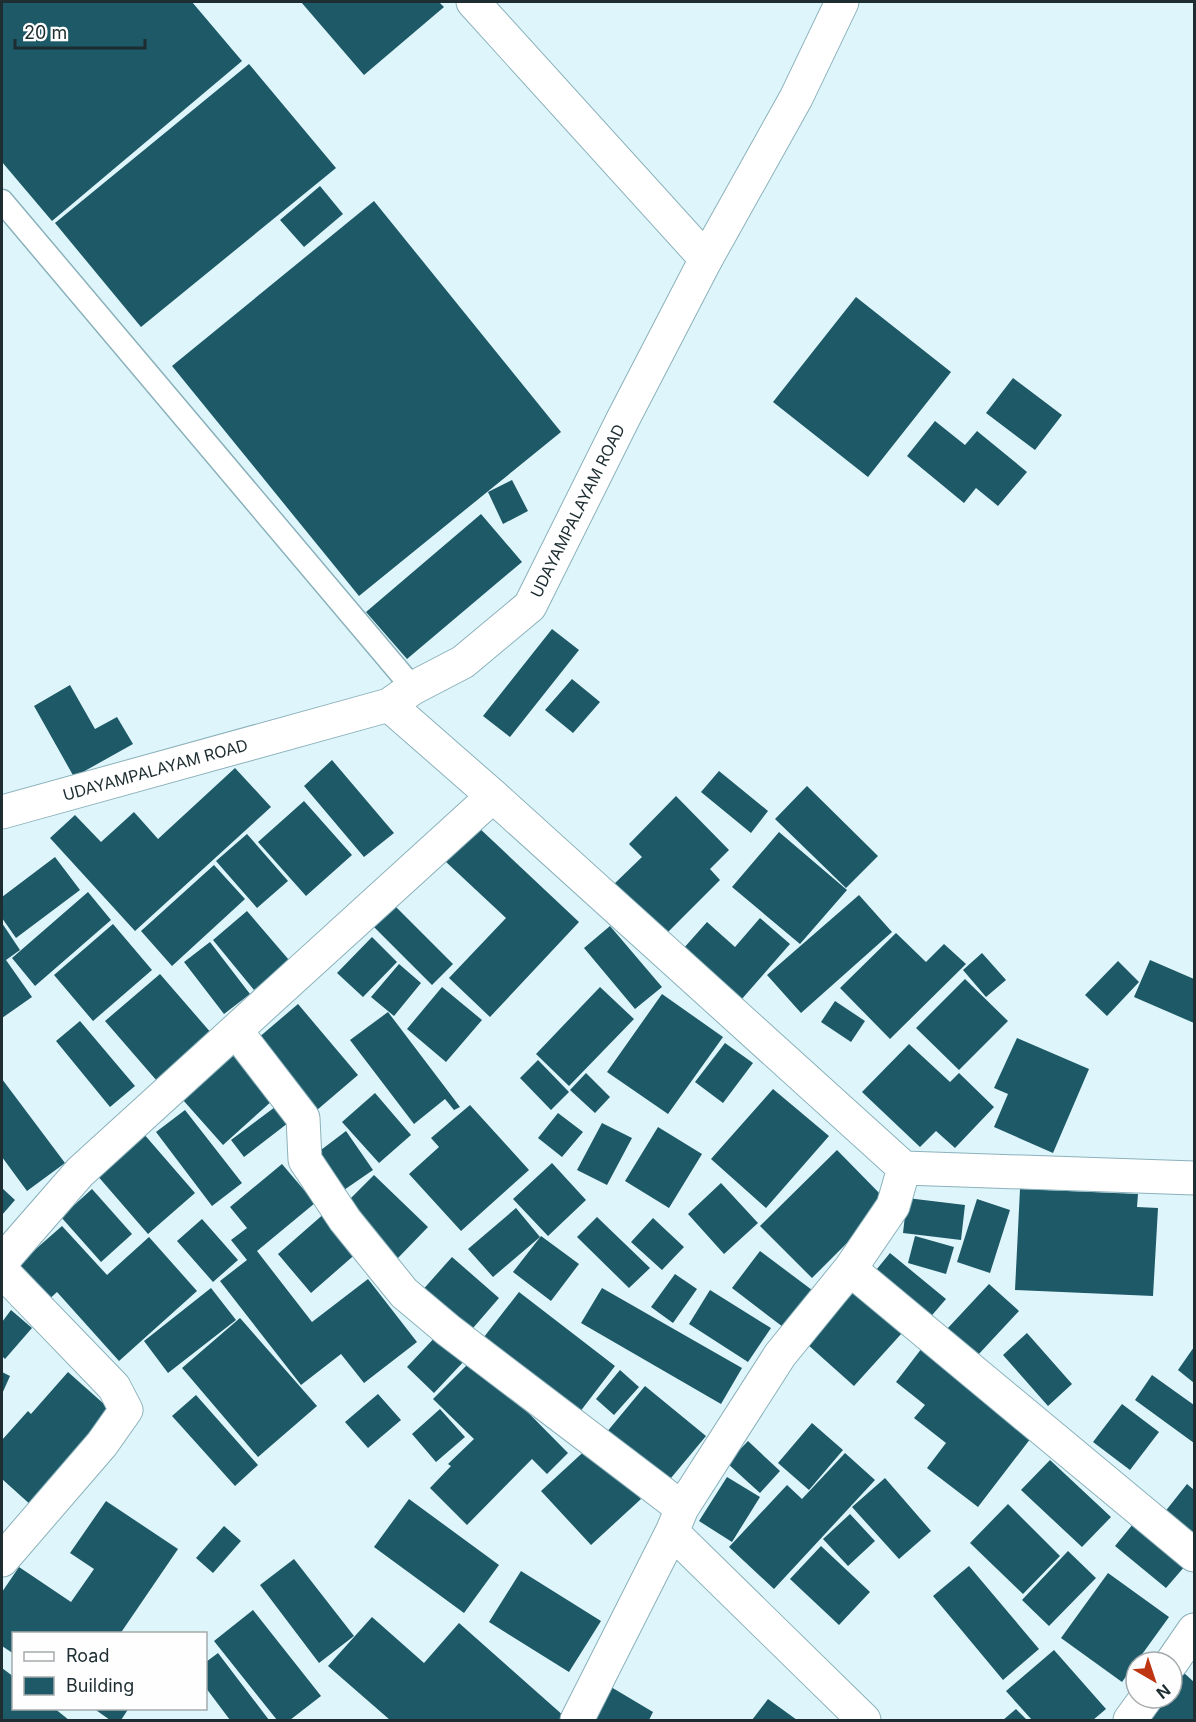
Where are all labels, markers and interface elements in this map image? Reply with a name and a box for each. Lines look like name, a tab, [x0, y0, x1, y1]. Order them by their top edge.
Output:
scale bar	[15, 12, 146, 50]
text: 20 m	[24, 22, 67, 43]
street label: UDAYAMPALAYAM ROAD	[526, 421, 629, 601]
street label: UDAYAMPALAYAM ROAD	[60, 735, 250, 805]
legend	[12, 1632, 207, 1710]
text: Road	[66, 1645, 109, 1666]
north arrow	[1124, 1650, 1184, 1710]
text: Building	[66, 1675, 134, 1696]
text: N	[1152, 1680, 1174, 1703]

